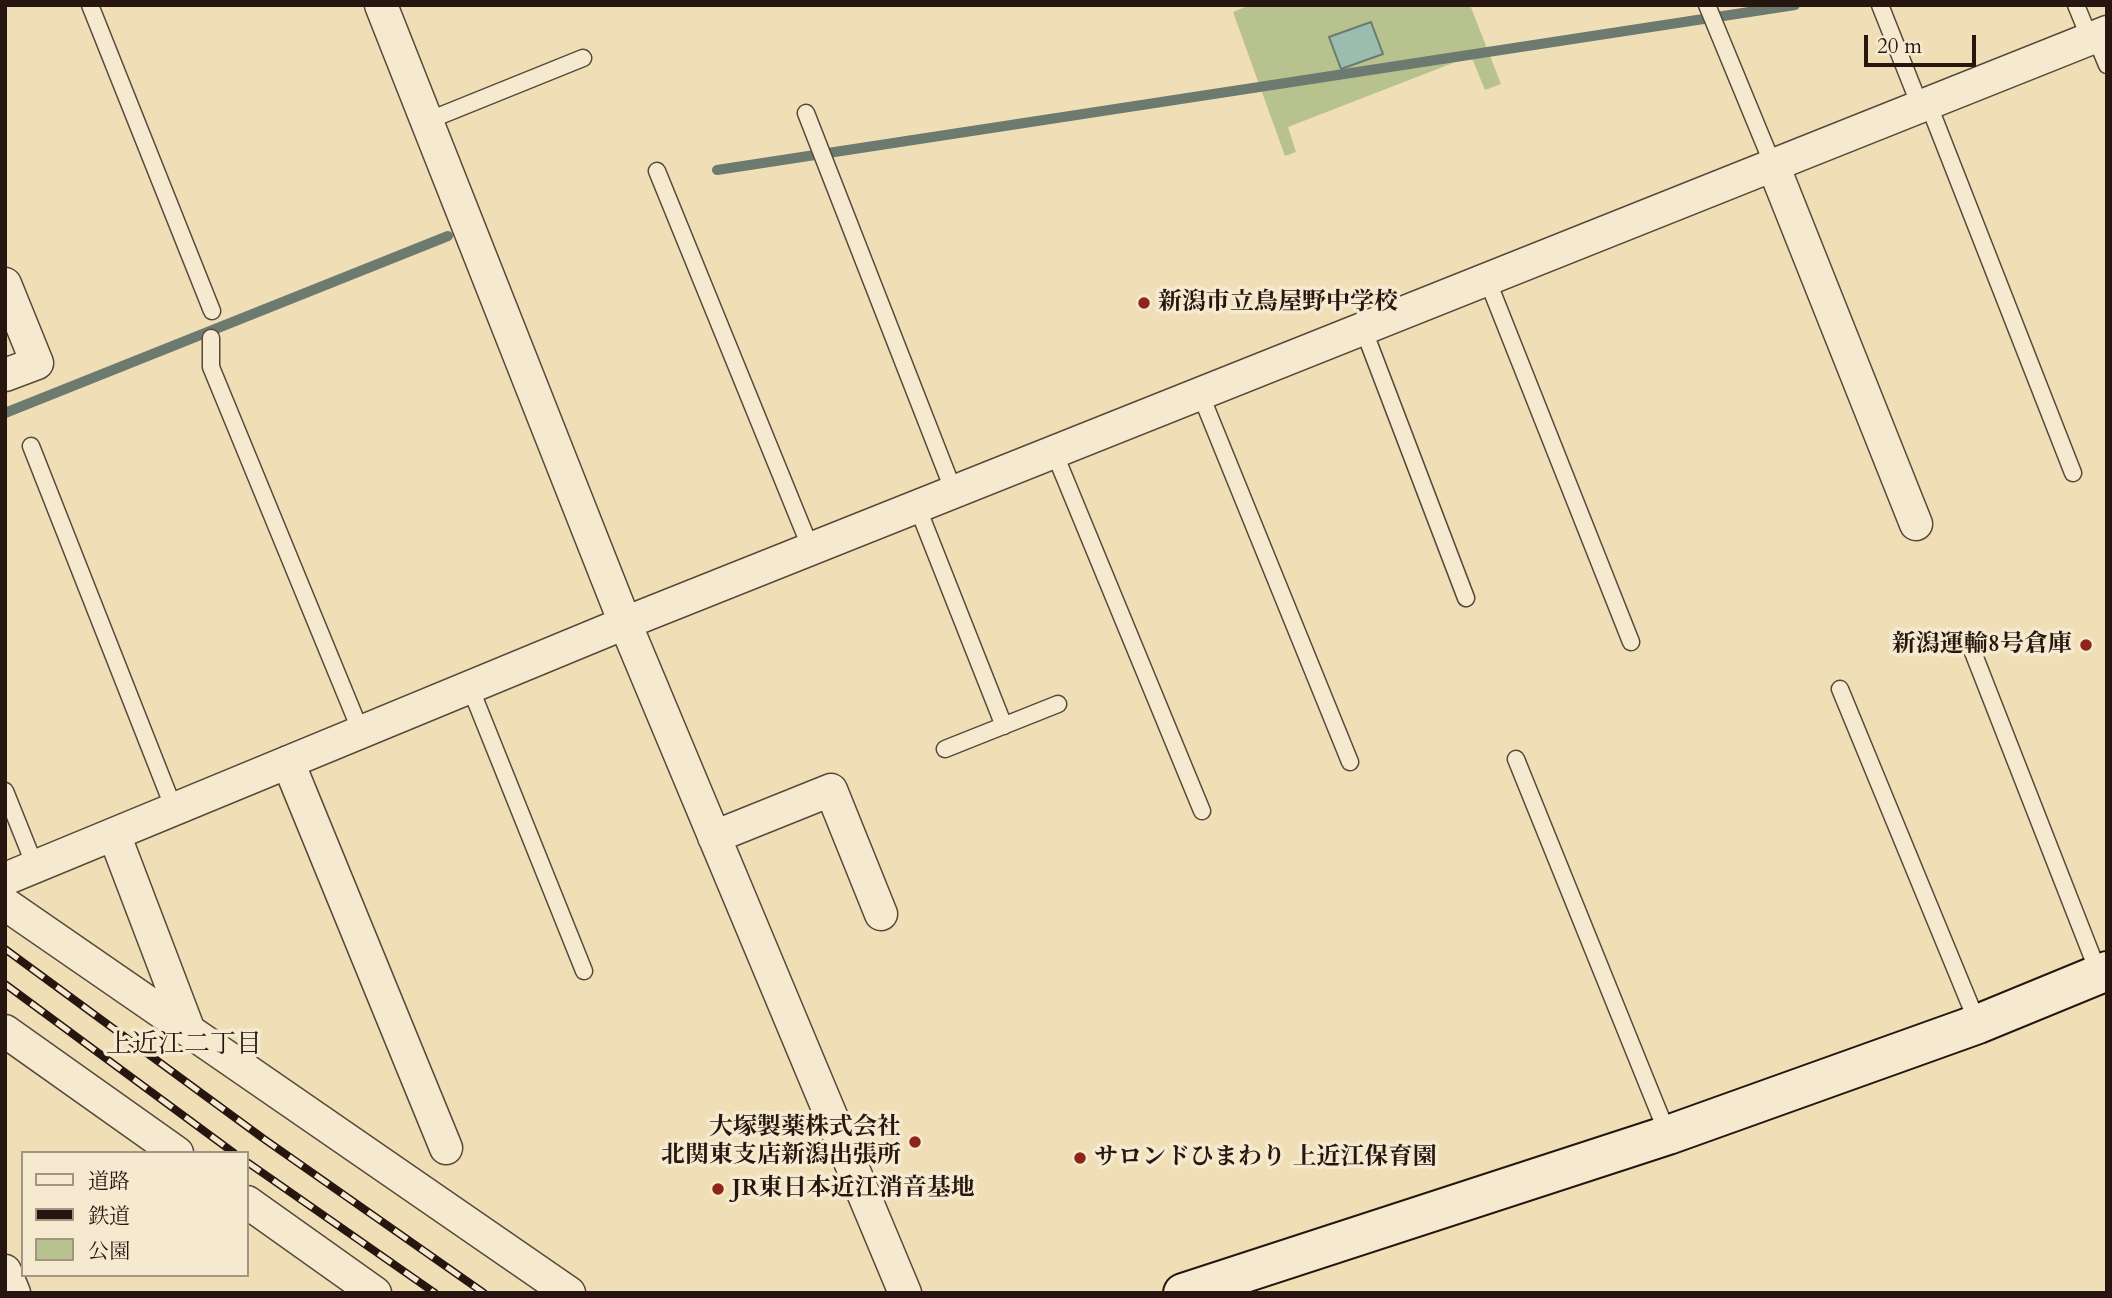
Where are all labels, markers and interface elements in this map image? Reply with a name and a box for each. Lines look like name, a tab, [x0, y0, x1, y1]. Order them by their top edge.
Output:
scale bar	[1867, 21, 1979, 65]
text: 20 m	[1877, 32, 1922, 61]
place label: 新潟市立鳥屋野中学校	[1158, 289, 1398, 317]
marker: 新潟市立鳥屋野中学校	[1136, 295, 1152, 311]
place label: 新潟運輸8号倉庫	[1892, 631, 2072, 659]
marker: 新潟運輸8号倉庫	[2078, 637, 2094, 653]
district label: 上近江二丁目	[106, 1030, 262, 1062]
place label: 大塚製薬株式会社 北関東支店新潟出張所	[661, 1114, 901, 1170]
marker: 大塚製薬株式会社 北関東支店新潟出張所	[907, 1134, 923, 1150]
place label: サロンドひまわり 上近江保育園	[1094, 1144, 1436, 1172]
marker: サロンドひまわり 上近江保育園	[1072, 1150, 1088, 1166]
legend	[21, 1151, 248, 1277]
text: 道路	[88, 1167, 130, 1196]
place label: JR東日本近江消音基地	[732, 1175, 975, 1203]
marker: JR東日本近江消音基地	[710, 1181, 726, 1197]
text: 鉄道	[88, 1202, 130, 1231]
text: 公園	[88, 1237, 130, 1266]

